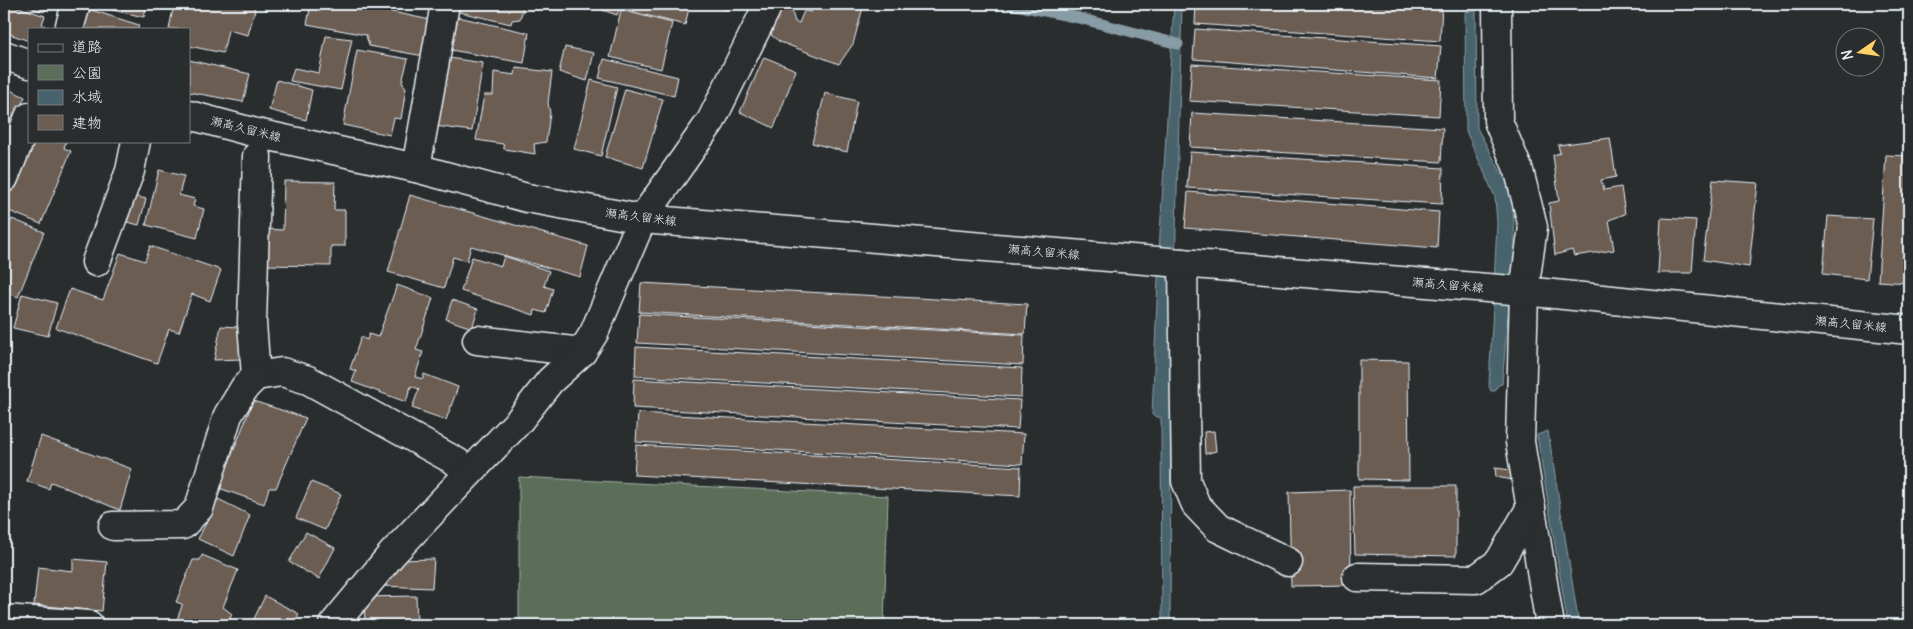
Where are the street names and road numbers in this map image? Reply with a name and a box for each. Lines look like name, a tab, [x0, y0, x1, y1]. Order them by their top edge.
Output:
street label: 瀬高久留米線	[209, 113, 283, 145]
street label: 瀬高久留米線	[604, 205, 678, 228]
street label: 瀬高久留米線	[1008, 241, 1081, 262]
street label: 瀬高久留米線	[1412, 274, 1485, 295]
street label: 瀬高久留米線	[1814, 312, 1888, 335]

